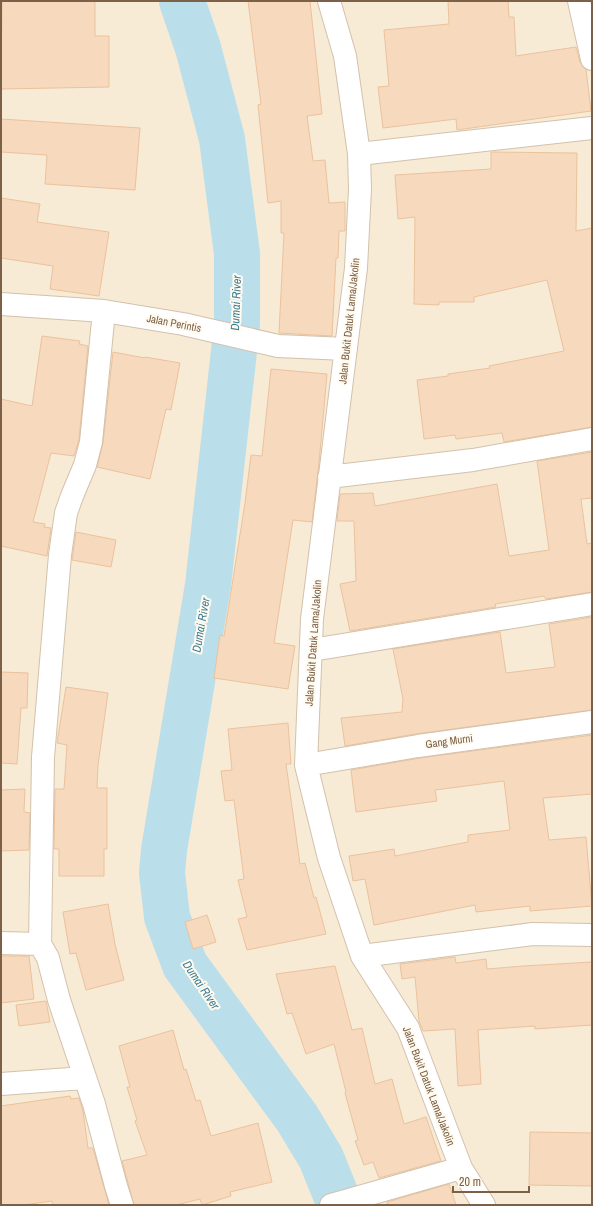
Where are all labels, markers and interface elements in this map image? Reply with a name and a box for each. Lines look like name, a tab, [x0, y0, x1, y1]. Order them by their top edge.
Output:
street label: Jalan Bukit Datuk Lama/Jakolin	[335, 257, 363, 385]
water label: Dumai River	[227, 274, 245, 331]
street label: Jalan Perintis	[146, 311, 203, 335]
street label: Jalan Bukit Datuk Lama/Jakolin	[302, 579, 324, 707]
water label: Dumai River	[188, 596, 214, 654]
street label: Gang Murni	[424, 731, 474, 751]
water label: Dumai River	[179, 958, 223, 1013]
street label: Jalan Bukit Datuk Lama/Jakolin	[400, 1024, 458, 1148]
scale bar	[453, 1168, 529, 1194]
text: 20 m	[459, 1174, 481, 1190]

